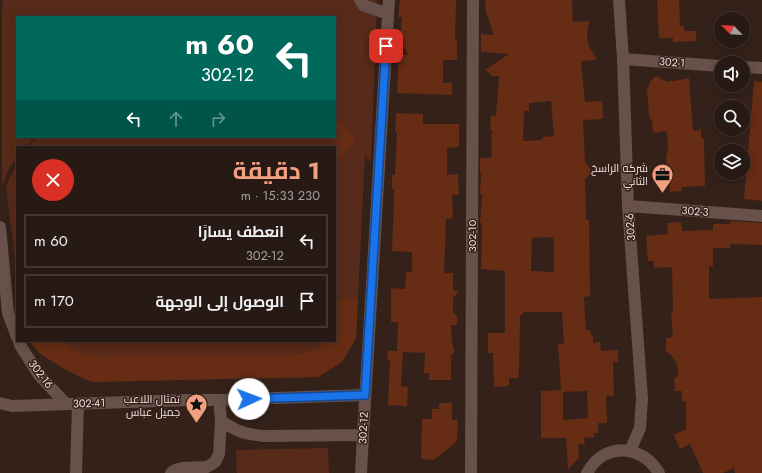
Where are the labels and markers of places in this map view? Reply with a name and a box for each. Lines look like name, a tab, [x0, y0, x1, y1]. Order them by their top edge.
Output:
pin	[369, 29, 403, 63]
place label: شركه الراسخ الثاني	[591, 160, 648, 190]
office icon: شركه الراسخ الثاني	[650, 161, 676, 194]
place label: تمثال اللاعب جميل عباس	[124, 391, 180, 420]
place icon: تمثال اللاعب جميل عباس	[183, 392, 209, 425]

